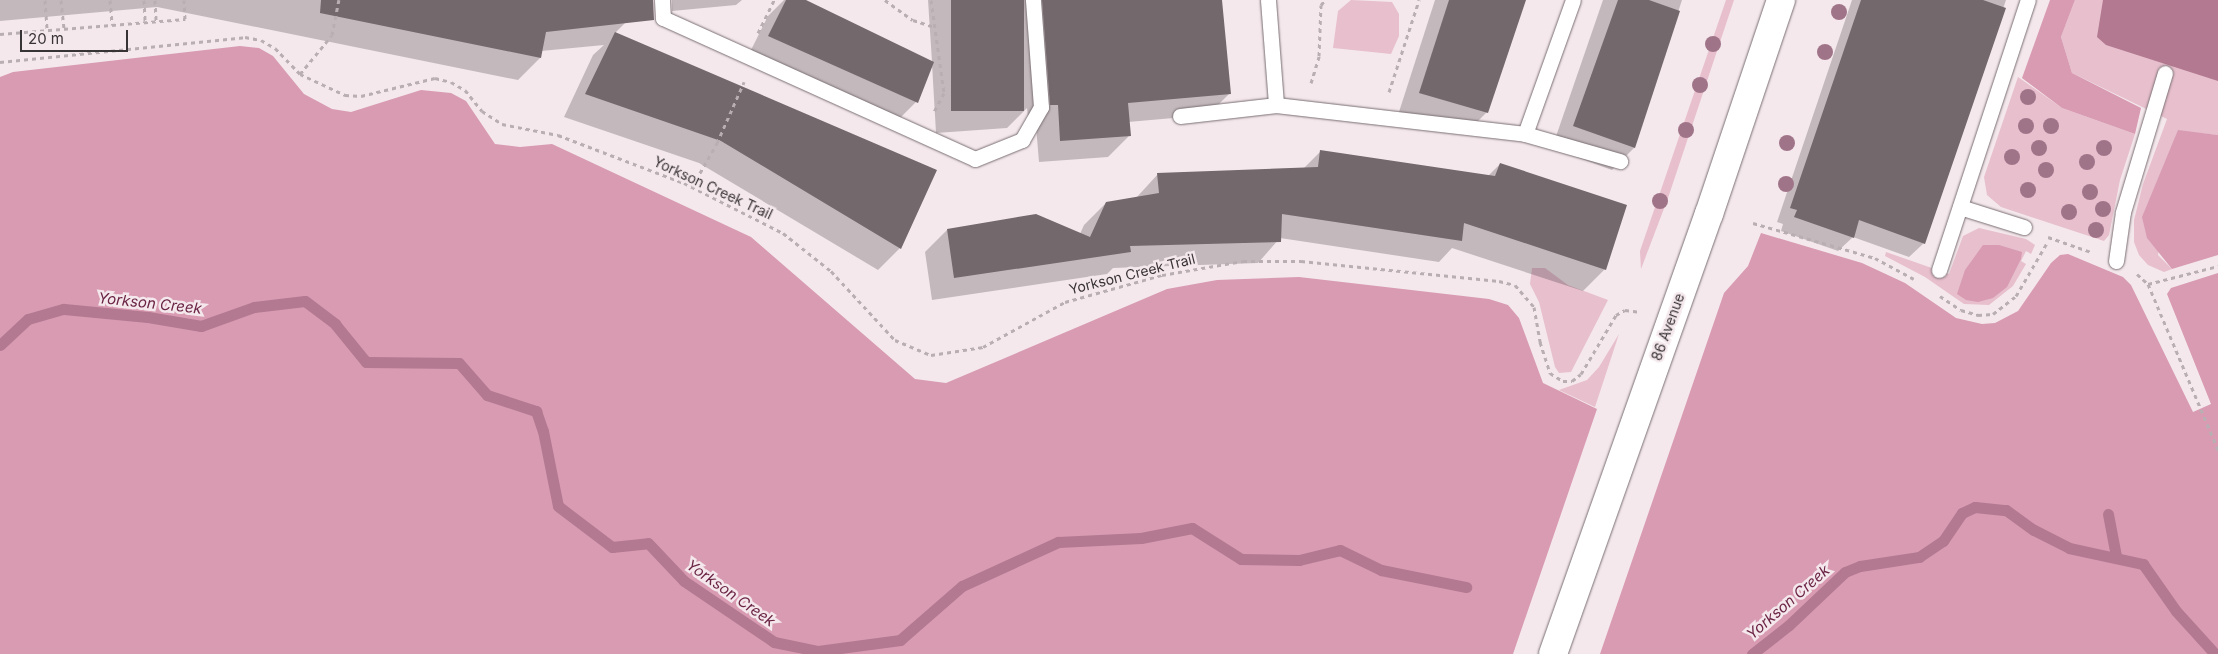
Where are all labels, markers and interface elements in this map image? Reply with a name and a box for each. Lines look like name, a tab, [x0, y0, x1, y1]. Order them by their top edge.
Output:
scale bar	[22, 20, 130, 52]
text: 20 m	[28, 29, 64, 48]
street label: Yorkson Creek Trail	[651, 153, 775, 223]
street label: Yorkson Creek Trail	[1067, 250, 1197, 298]
water label: Yorkson Creek	[97, 289, 203, 317]
street label: 86 Avenue	[1648, 291, 1688, 363]
water label: Yorkson Creek	[683, 556, 779, 630]
water label: Yorkson Creek	[1743, 561, 1833, 643]

